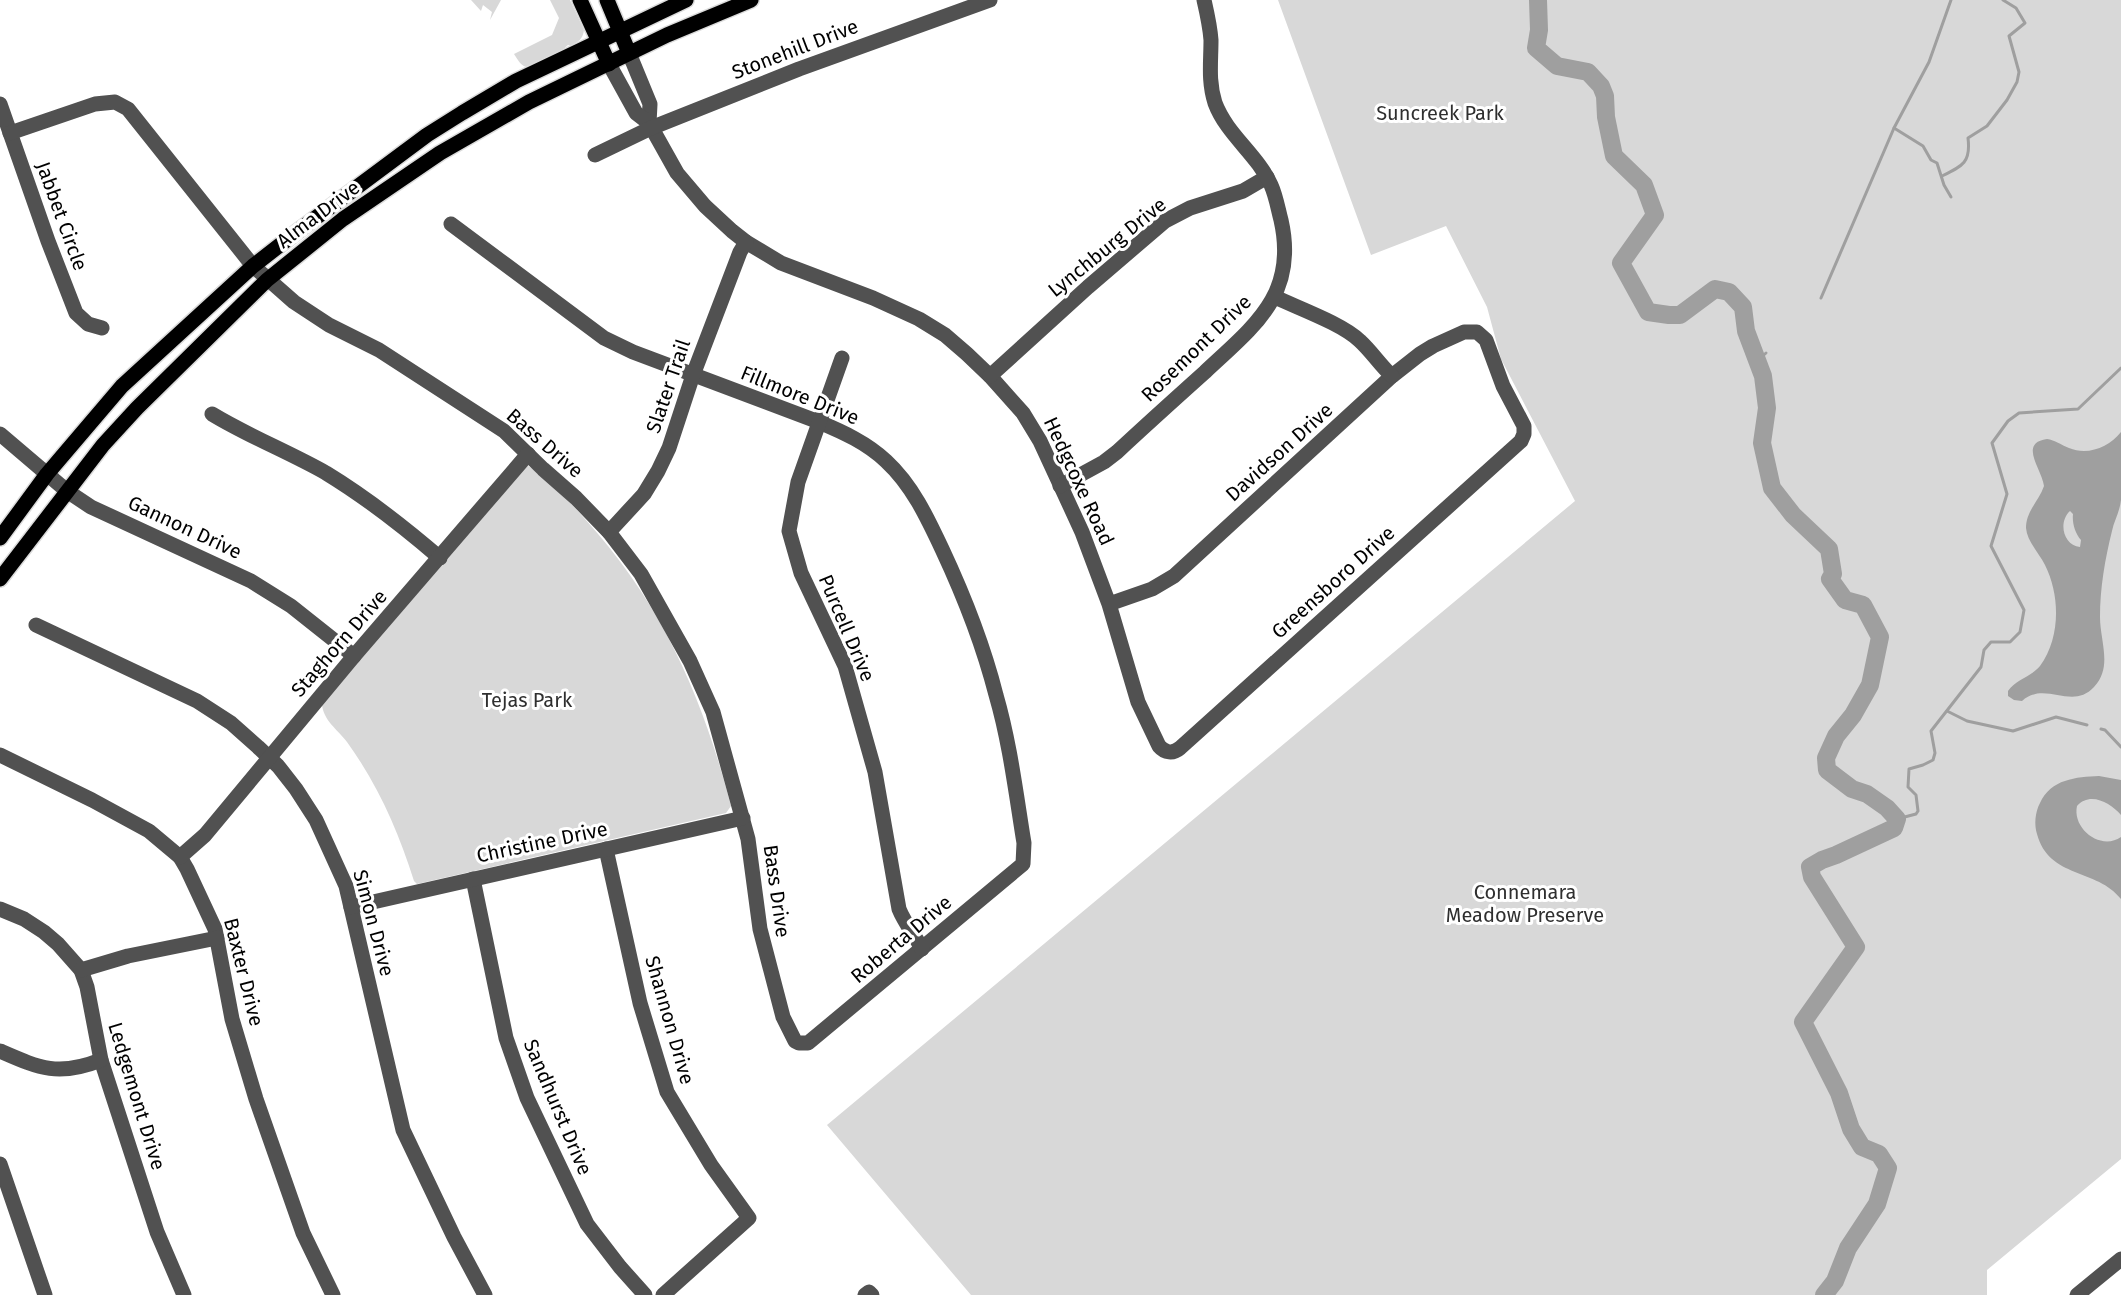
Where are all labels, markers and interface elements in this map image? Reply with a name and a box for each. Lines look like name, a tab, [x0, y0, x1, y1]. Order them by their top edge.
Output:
street label: Stonehill Drive	[728, 14, 862, 84]
park label: Suncreek Park	[1376, 101, 1505, 125]
street label: Jabbet Circle	[31, 158, 93, 274]
street label: Alma Drive	[272, 175, 364, 253]
street label: Lynchburg Drive	[1043, 192, 1171, 302]
street label: Rosemont Drive	[1136, 289, 1256, 407]
street label: Slater Trail	[641, 336, 695, 436]
street label: Fillmore Drive	[737, 360, 863, 430]
street label: Davidson Drive	[1221, 398, 1337, 506]
street label: Bass Drive	[502, 403, 588, 483]
street label: Hedgcoxe Road	[1039, 413, 1119, 549]
street label: Gannon Drive	[124, 490, 246, 564]
street label: Greensboro Drive	[1267, 520, 1399, 644]
street label: Purcell Drive	[814, 571, 880, 685]
street label: Staghorn Drive	[286, 585, 392, 701]
park label: Tejas Park	[482, 688, 573, 712]
street label: Christine Drive	[474, 816, 610, 868]
street label: Bass Drive	[759, 843, 795, 939]
street label: Simon Drive	[348, 867, 400, 979]
park label: Connemara Meadow Preserve	[1446, 880, 1604, 927]
street label: Roberta Drive	[846, 890, 956, 988]
street label: Baxter Drive	[219, 915, 269, 1029]
street label: Shannon Drive	[640, 953, 700, 1087]
street label: Ledgemont Drive	[103, 1019, 171, 1173]
street label: Sandhurst Drive	[519, 1036, 597, 1178]

